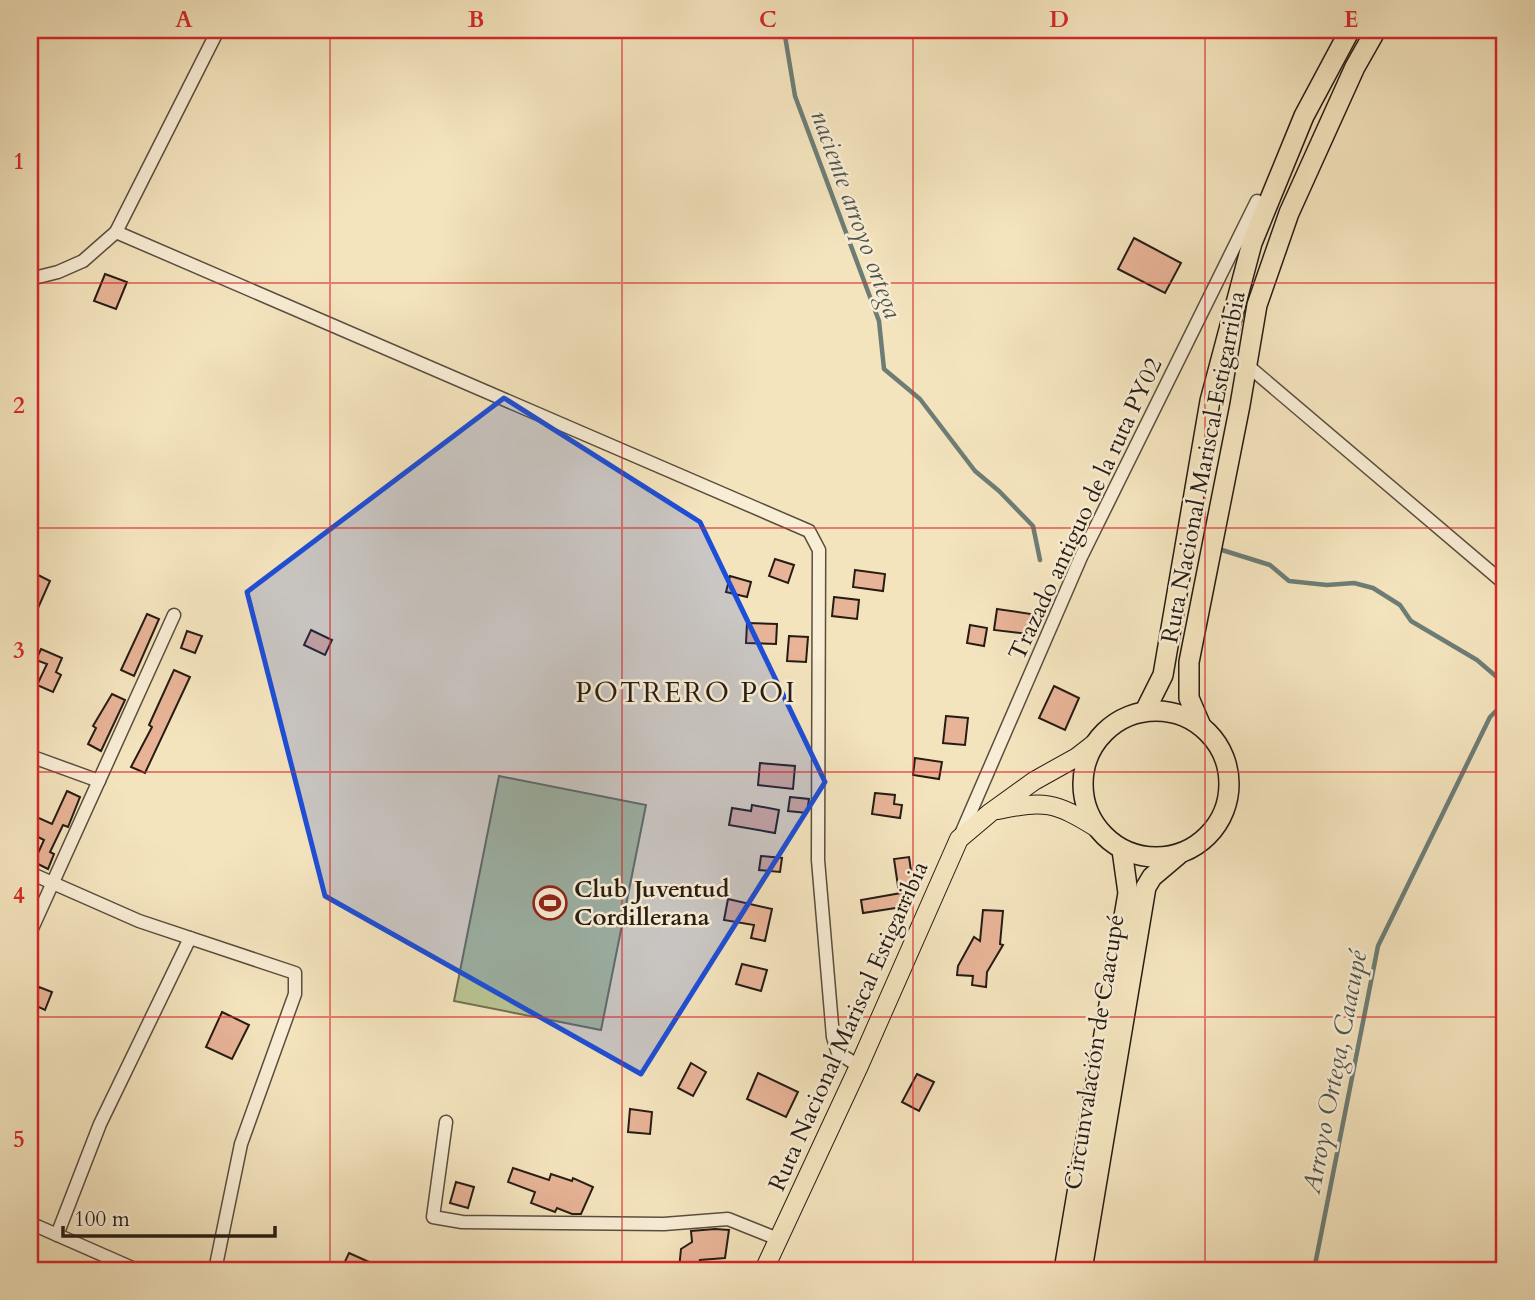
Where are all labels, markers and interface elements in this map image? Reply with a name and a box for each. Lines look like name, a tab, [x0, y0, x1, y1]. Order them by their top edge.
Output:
text: A	[175, 4, 193, 35]
text: B	[468, 4, 484, 35]
text: C	[759, 4, 777, 35]
text: D	[1049, 4, 1069, 35]
text: E	[1344, 4, 1358, 35]
water label: naciente arroyo ortega	[803, 105, 911, 324]
text: 1	[13, 146, 25, 177]
street label: Ruta Nacional Mariscal Estigarribia	[1153, 288, 1254, 646]
street label: Trazado antiguo de la ruta PY02	[1001, 352, 1170, 666]
text: 2	[13, 390, 25, 421]
text: 3	[13, 635, 25, 666]
district label: POTRERO POI	[575, 674, 797, 712]
street label: Ruta Nacional Mariscal Estigarribia	[761, 855, 937, 1196]
place label: Club Juventud Cordillerana	[574, 873, 730, 934]
text: 4	[13, 880, 25, 911]
sports icon: Club Juventud Cordillerana	[531, 884, 569, 922]
street label: Circunvalación de Caacupé	[1056, 912, 1133, 1192]
water label: Arroyo Ortega, Caacupé	[1294, 946, 1376, 1198]
text: 5	[13, 1124, 25, 1155]
scale bar	[63, 1195, 275, 1239]
text: 100 m	[74, 1205, 130, 1234]

